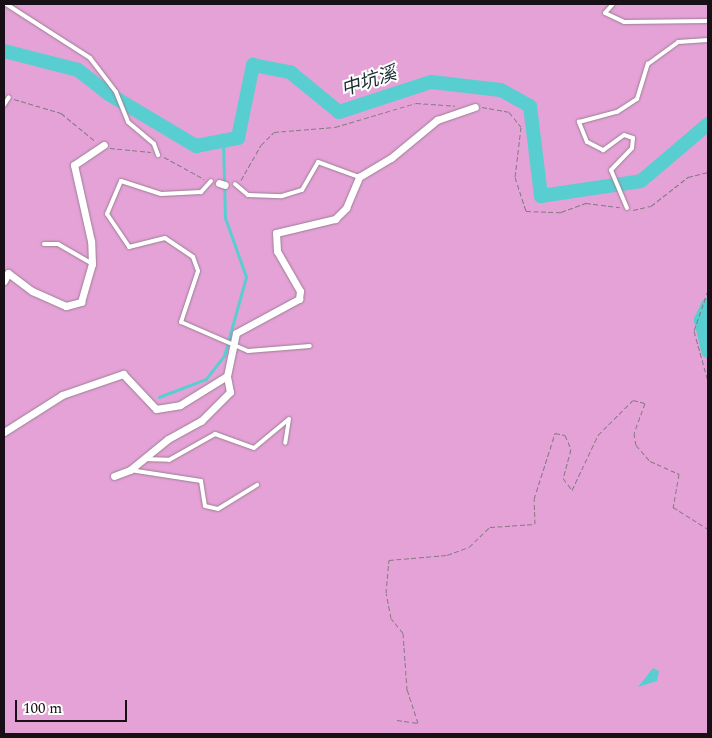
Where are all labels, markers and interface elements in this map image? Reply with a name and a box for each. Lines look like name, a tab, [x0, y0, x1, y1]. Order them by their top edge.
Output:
water label: 中坑溪	[338, 62, 400, 102]
scale bar	[18, 690, 130, 722]
text: 100 m	[23, 697, 62, 720]

